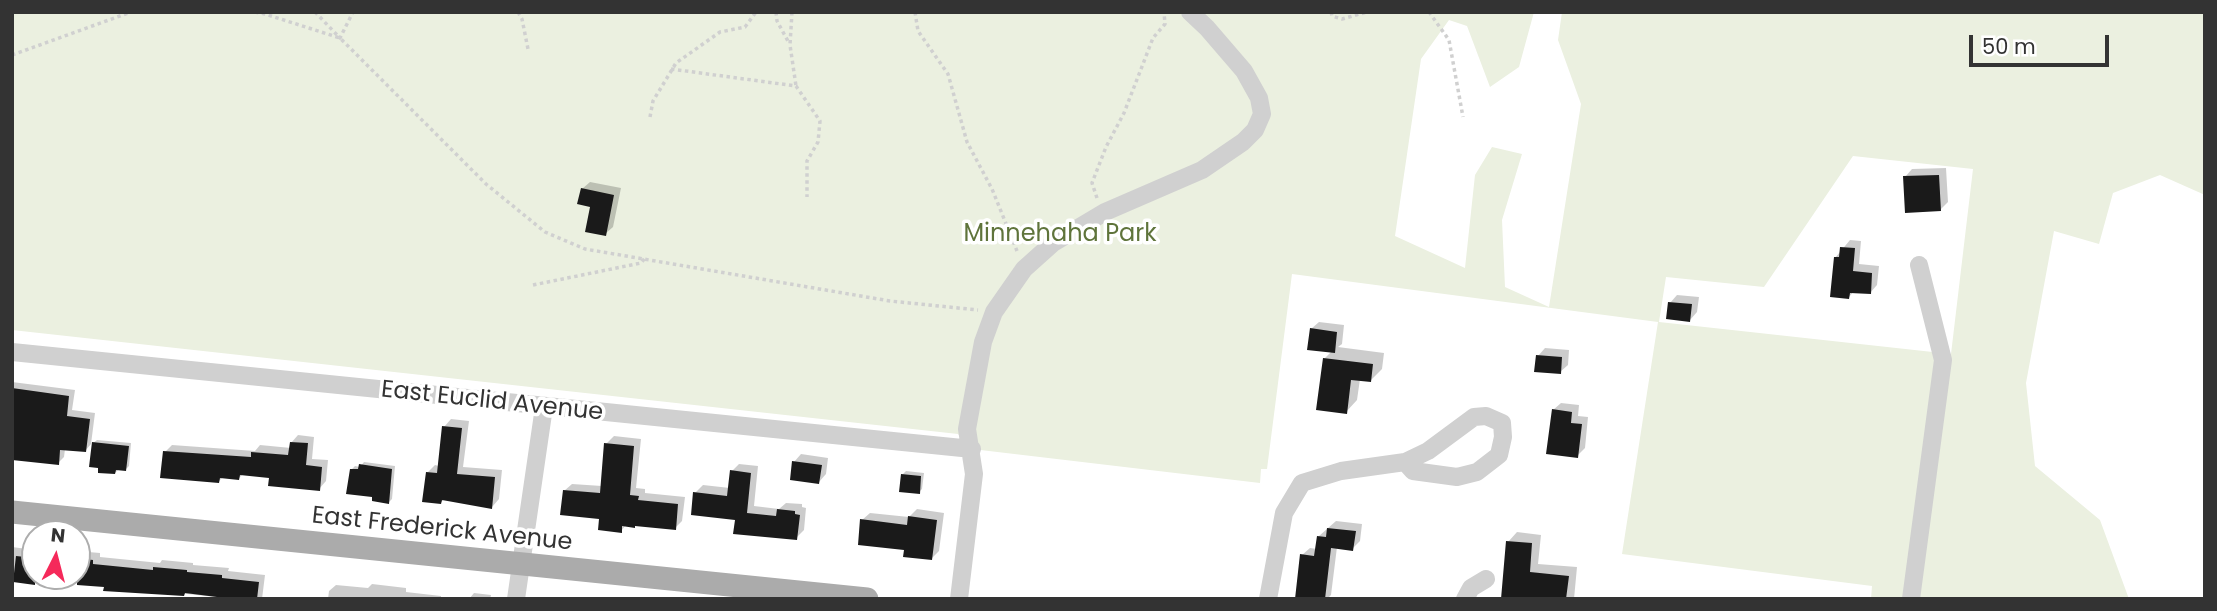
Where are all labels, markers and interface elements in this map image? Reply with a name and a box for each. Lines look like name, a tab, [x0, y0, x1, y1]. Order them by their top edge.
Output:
scale bar	[1972, 21, 2112, 65]
text: 50 m	[1982, 32, 2036, 61]
park label: Minnehaha Park	[963, 221, 1157, 249]
street label: East Euclid Avenue	[380, 376, 604, 428]
street label: East Frederick Avenue	[310, 502, 574, 558]
north arrow	[21, 520, 91, 590]
text: N	[50, 521, 67, 550]

